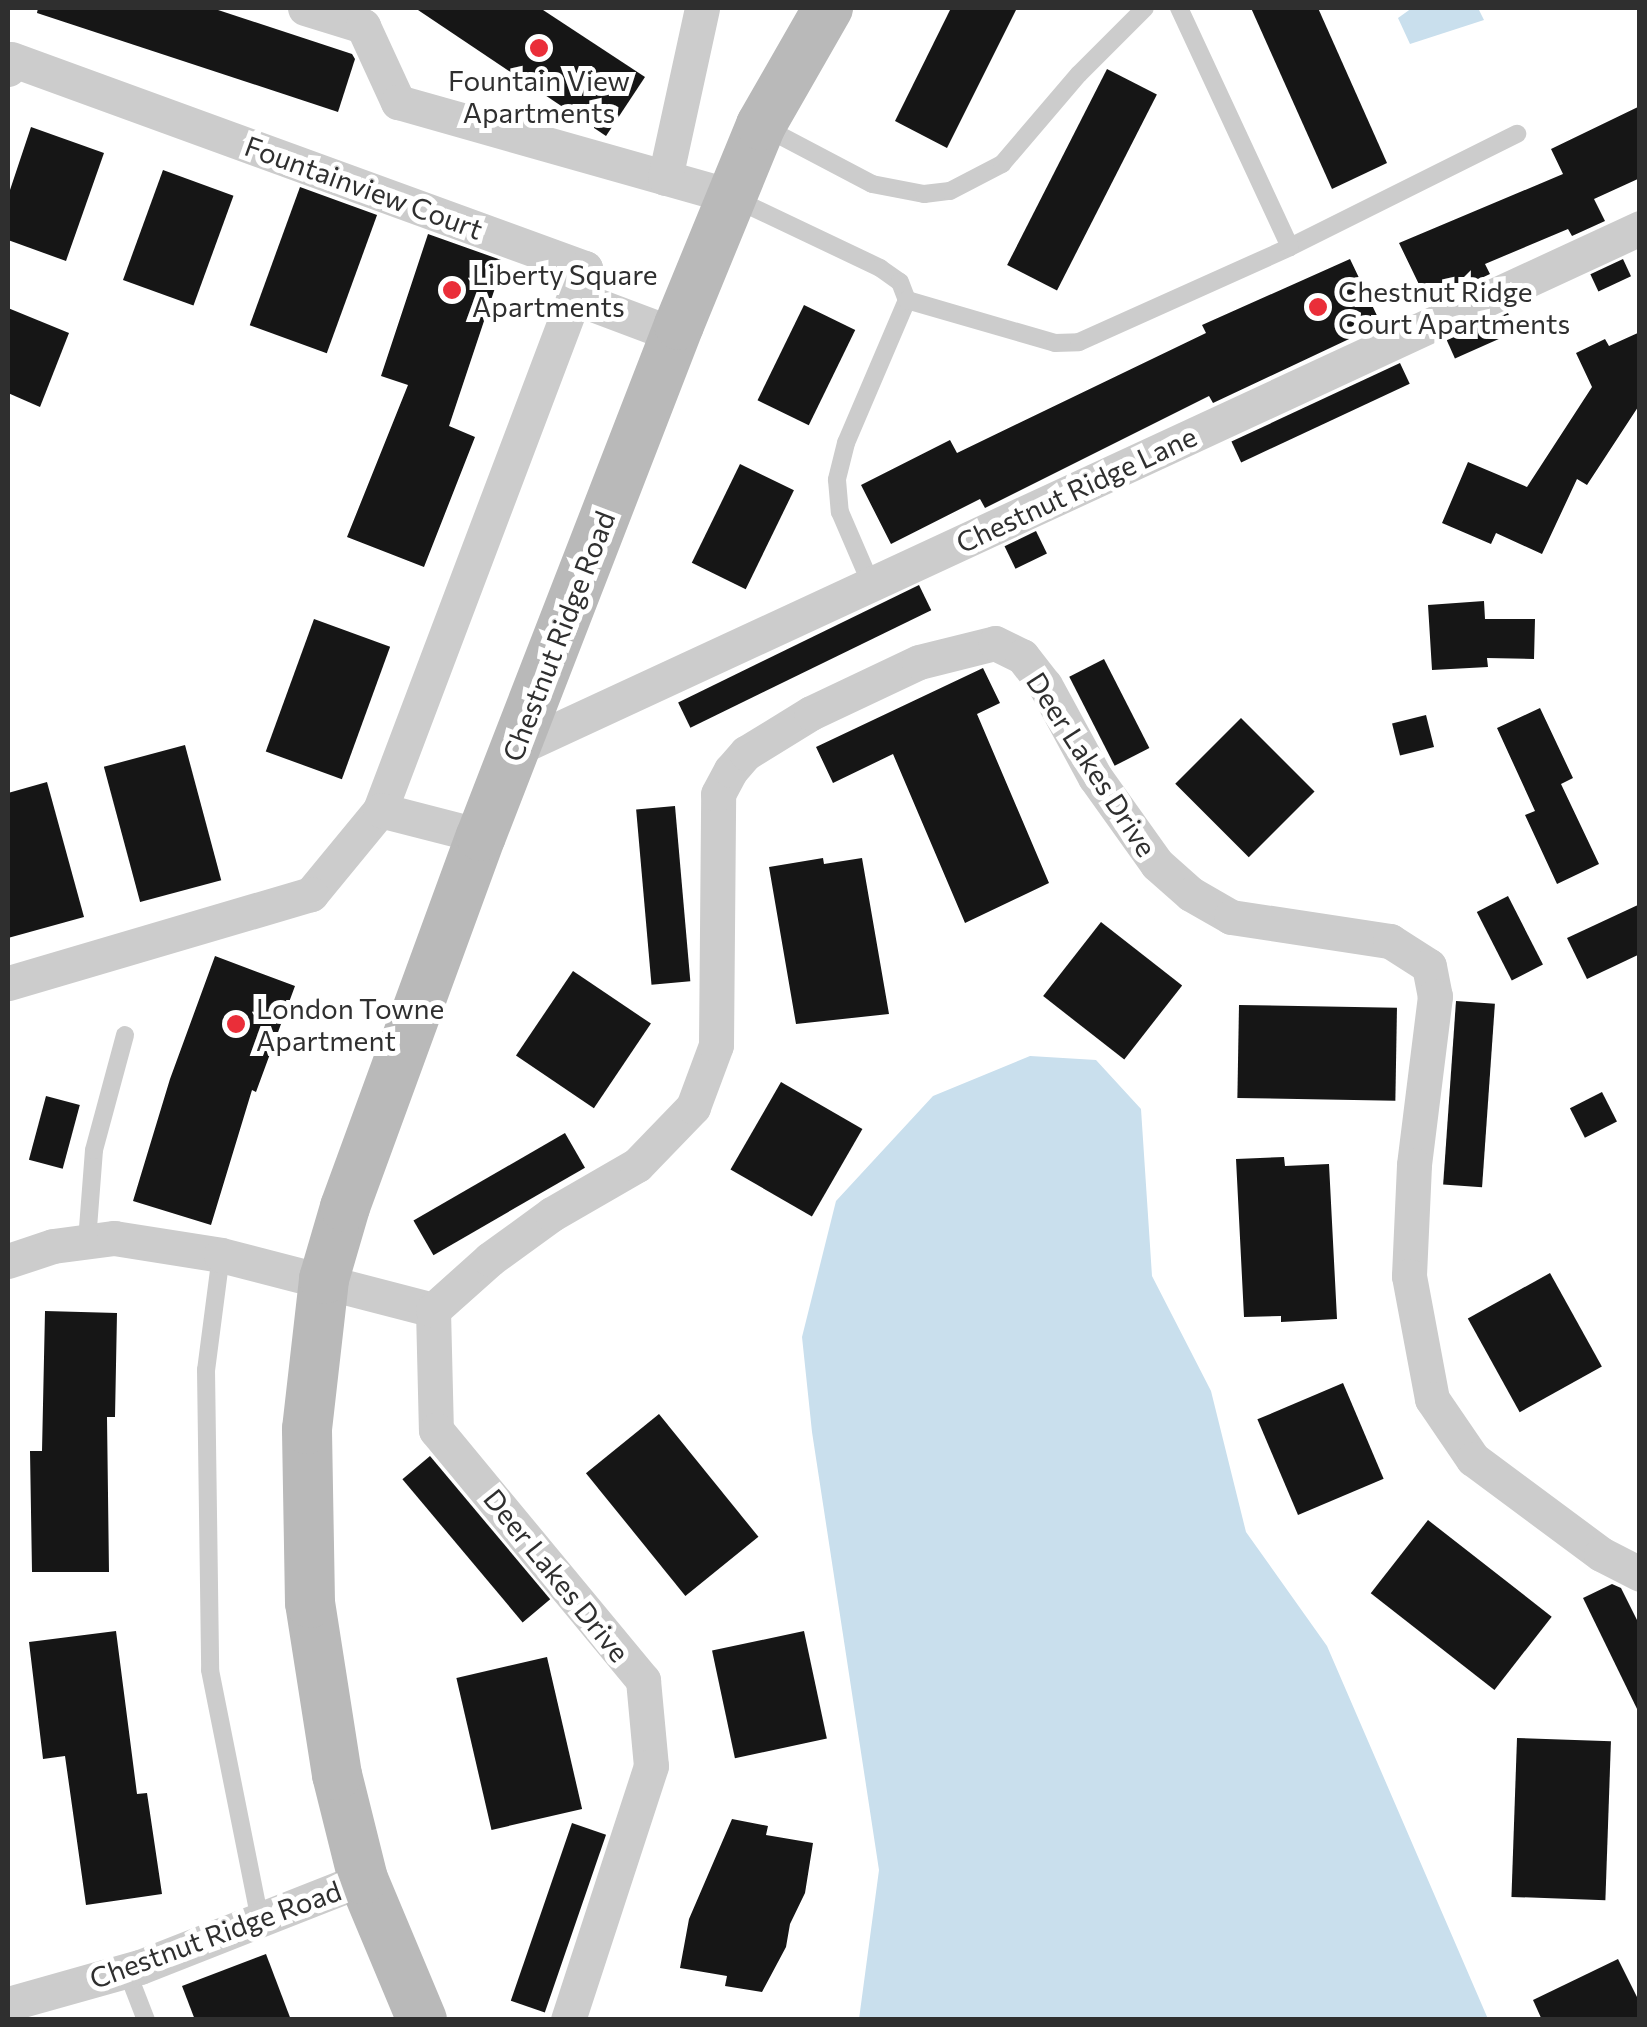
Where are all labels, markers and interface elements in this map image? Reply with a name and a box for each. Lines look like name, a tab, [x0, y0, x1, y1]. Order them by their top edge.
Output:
marker: Fountain View Apartments	[528, 37, 550, 59]
place label: Fountain View Apartments	[448, 63, 630, 129]
street label: Fountainview Court	[240, 128, 488, 246]
place label: Liberty Square Apartments	[472, 257, 658, 323]
place label: Chestnut Ridge Court Apartments	[1338, 274, 1570, 340]
marker: Liberty Square Apartments	[441, 279, 463, 301]
marker: Chestnut Ridge Court Apartments	[1307, 296, 1329, 318]
street label: Chestnut Ridge Lane	[950, 419, 1202, 559]
street label: Chestnut Ridge Road	[495, 506, 621, 766]
street label: Deer Lakes Drive	[1020, 666, 1164, 862]
place label: London Towne Apartment	[256, 991, 444, 1057]
marker: London Towne Apartment	[225, 1013, 247, 1035]
street label: Deer Lakes Drive	[477, 1482, 637, 1668]
street label: Chestnut Ridge Road	[85, 1873, 345, 1995]

